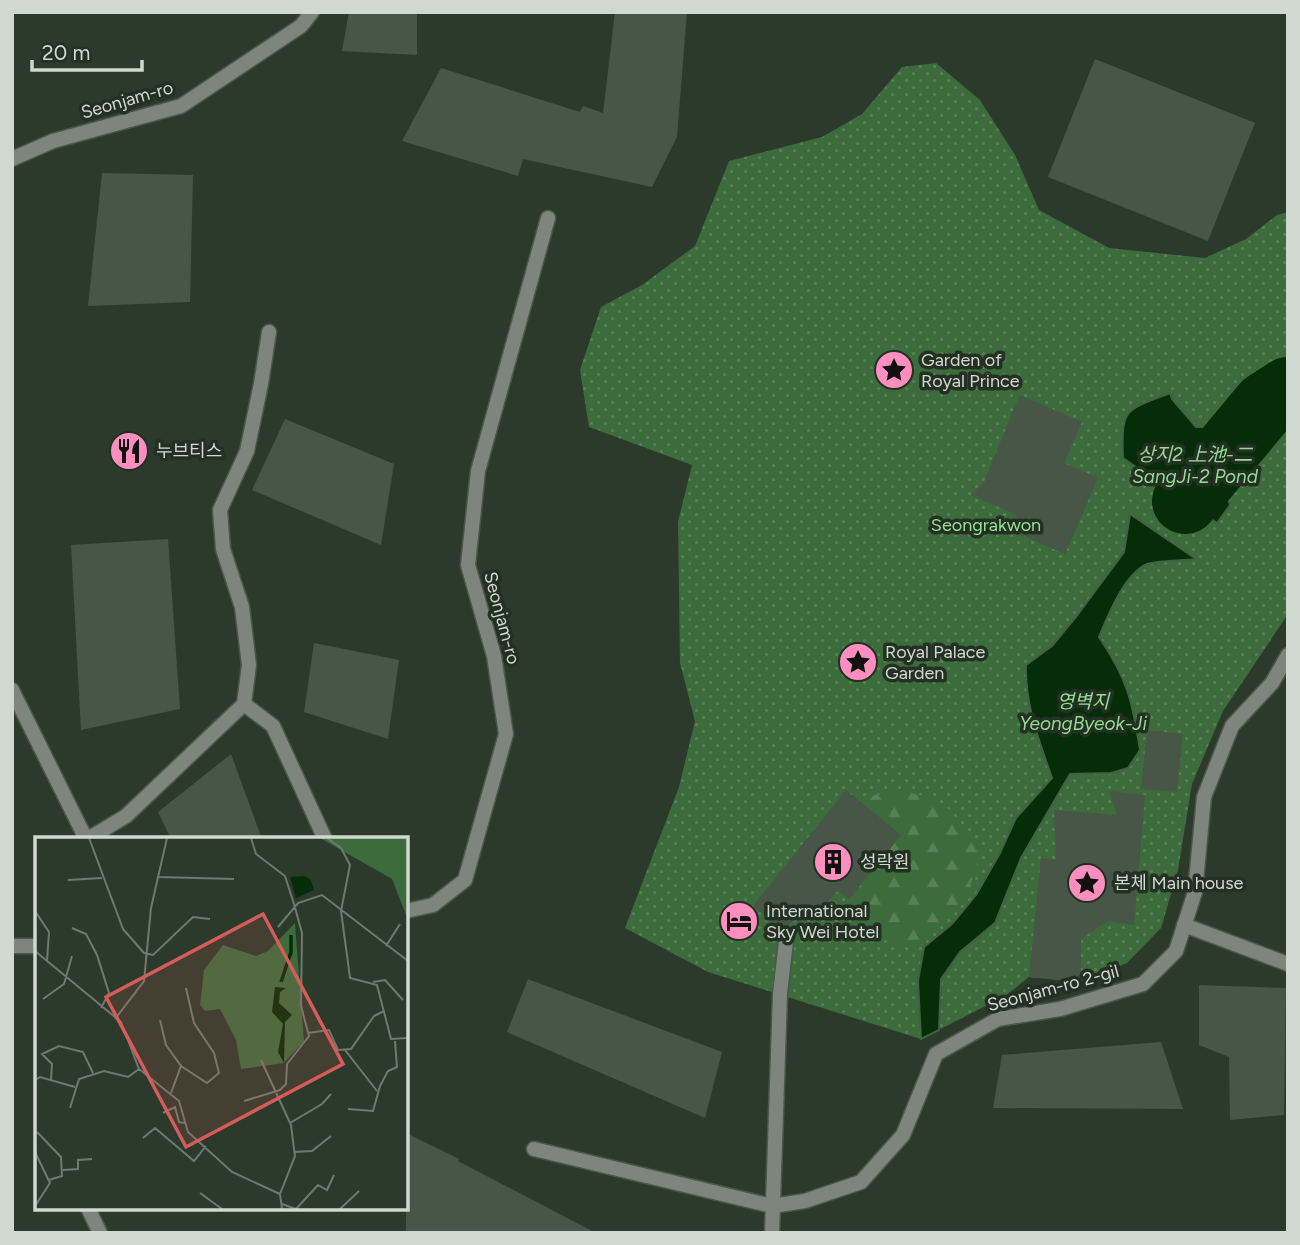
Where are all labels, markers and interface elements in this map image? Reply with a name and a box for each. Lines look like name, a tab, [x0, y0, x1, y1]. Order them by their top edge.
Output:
scale bar	[32, 28, 142, 72]
text: 20 m	[42, 40, 90, 65]
street label: Seonjam-ro	[78, 76, 176, 124]
place icon: Garden of Royal Prince	[873, 349, 915, 391]
place label: Garden of Royal Prince	[921, 349, 1020, 392]
restaurant icon: 누브티스	[108, 430, 150, 472]
place label: 누브티스	[156, 440, 222, 462]
water label: 상지2 上池-二 SangJi-2 Pond	[1132, 443, 1259, 488]
park label: Seongrakwon	[931, 514, 1041, 536]
street label: Seonjam-ro	[479, 569, 525, 667]
place icon: Royal Palace Garden	[837, 641, 879, 683]
place label: Royal Palace Garden	[885, 641, 986, 684]
water label: 영벽지 YeongByeok-Ji	[1019, 690, 1147, 735]
inset map	[35, 837, 408, 1210]
building icon: 성락원	[812, 841, 854, 883]
place label: 성락원	[860, 851, 910, 873]
place icon: 본체 Main house	[1066, 862, 1108, 904]
place label: 본체 Main house	[1114, 872, 1244, 894]
hotel icon: International Sky Wei Hotel	[718, 900, 760, 942]
place label: International Sky Wei Hotel	[766, 900, 879, 943]
street label: Seonjam-ro 2-gil	[985, 960, 1121, 1016]

